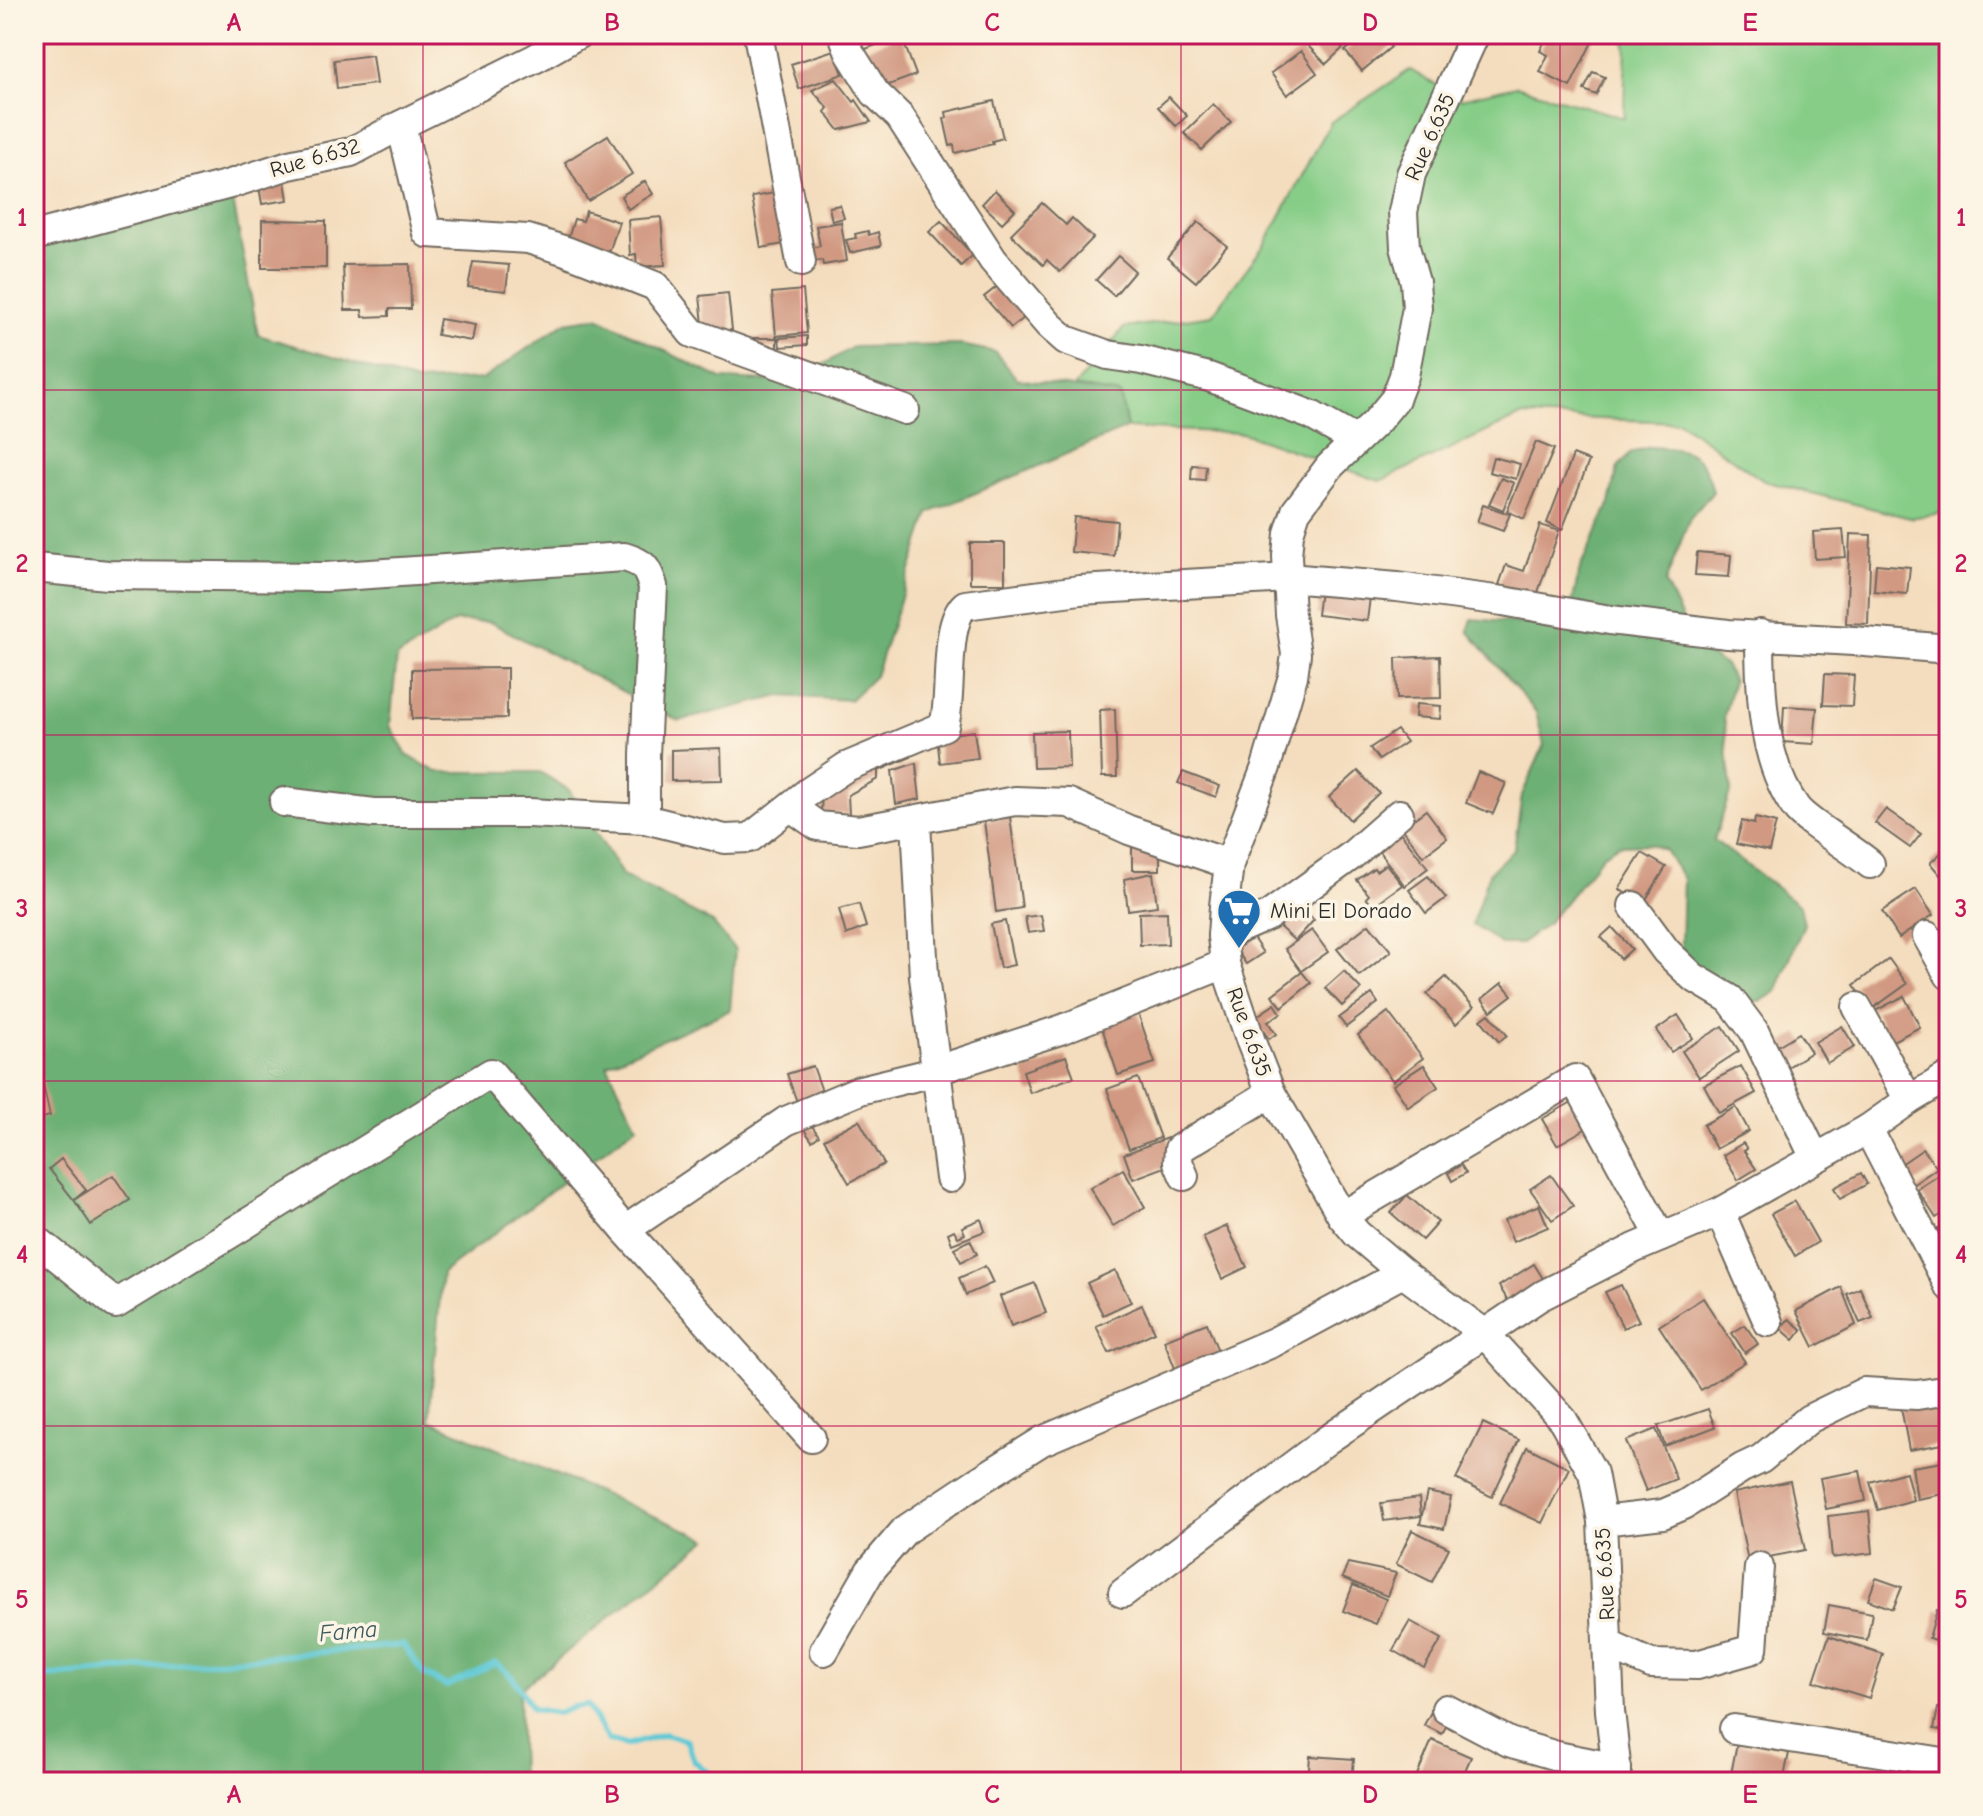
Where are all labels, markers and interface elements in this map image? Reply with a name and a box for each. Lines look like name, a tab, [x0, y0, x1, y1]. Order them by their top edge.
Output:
text: A	[227, 8, 242, 38]
text: B	[604, 8, 620, 38]
text: C	[984, 8, 1000, 38]
text: D	[1362, 8, 1378, 38]
text: E	[1742, 8, 1758, 38]
street label: Rue 6.635	[1399, 89, 1461, 185]
street label: Rue 6.632	[267, 133, 363, 183]
text: 1	[17, 203, 27, 233]
text: 1	[1956, 203, 1966, 233]
text: 2	[16, 549, 28, 579]
text: 2	[1955, 549, 1967, 579]
supermarket icon: Mini El Dorado	[1215, 887, 1263, 950]
text: 3	[16, 894, 28, 924]
text: 3	[1955, 894, 1967, 924]
place label: Mini El Dorado	[1270, 898, 1412, 924]
street label: Rue 6.635	[1221, 984, 1277, 1080]
text: 4	[16, 1240, 28, 1270]
text: 4	[1955, 1240, 1967, 1270]
street label: Rue 6.635	[1590, 1527, 1620, 1621]
text: 5	[15, 1585, 29, 1615]
text: 5	[1954, 1585, 1968, 1615]
water label: Fama	[318, 1615, 378, 1647]
text: A	[227, 1780, 242, 1810]
text: B	[604, 1780, 620, 1810]
text: C	[984, 1780, 1000, 1810]
text: D	[1362, 1780, 1378, 1810]
text: E	[1742, 1780, 1758, 1810]

